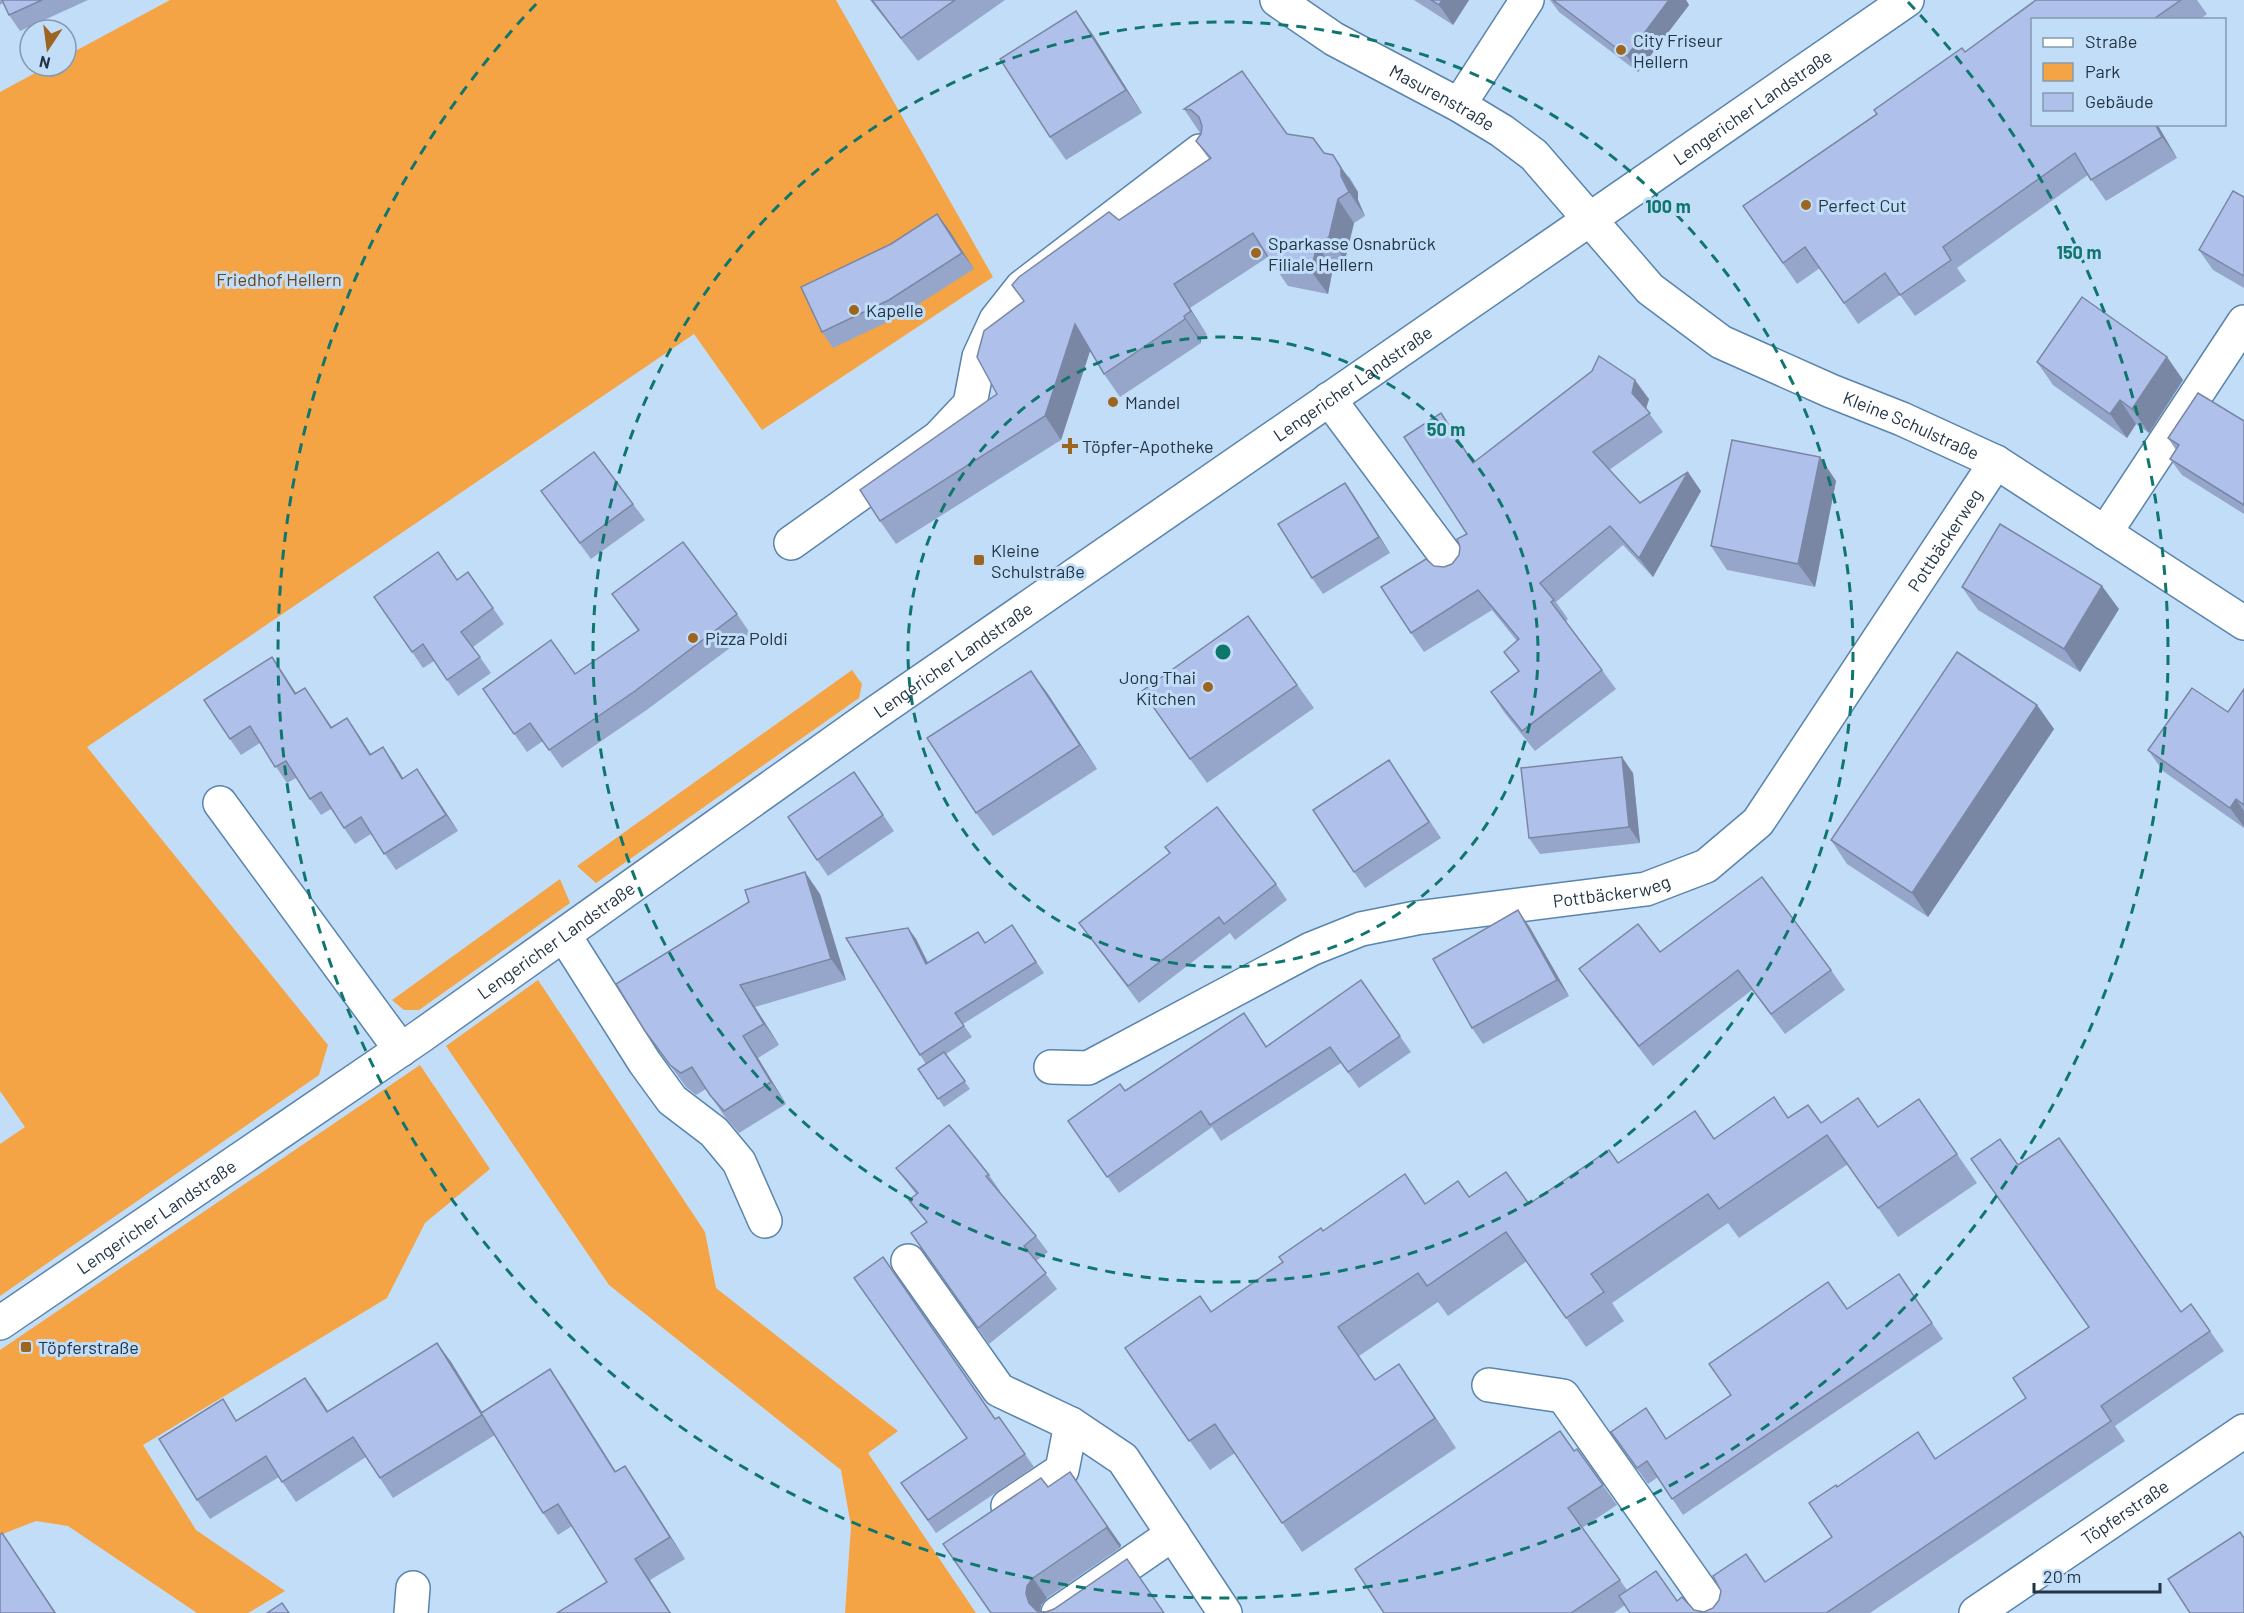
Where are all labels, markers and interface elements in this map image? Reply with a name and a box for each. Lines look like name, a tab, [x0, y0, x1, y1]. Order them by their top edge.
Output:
north arrow	[18, 18, 78, 78]
legend	[2031, 18, 2226, 126]
place label: City Friseur Hellern	[1633, 29, 1723, 72]
text: Straße	[2085, 30, 2137, 52]
marker: City Friseur Hellern	[1614, 43, 1628, 57]
street label: Lengericher Landstraße	[1669, 44, 1836, 169]
text: N	[37, 53, 52, 74]
street label: Masurenstraße	[1386, 59, 1499, 135]
text: Park	[2085, 60, 2120, 82]
text: Gebäude	[2085, 90, 2154, 112]
place label: Perfect Cut	[1818, 194, 1907, 216]
text: 100 m	[1645, 195, 1691, 217]
marker: Perfect Cut	[1799, 198, 1813, 212]
place label: Sparkasse Osnabrück Filiale Hellern	[1268, 232, 1436, 275]
text: 150 m	[2057, 241, 2101, 263]
marker: Sparkasse Osnabrück Filiale Hellern	[1249, 246, 1263, 260]
park label: Friedhof Hellern	[216, 268, 342, 290]
place label: Kapelle	[866, 299, 923, 321]
marker: Kapelle	[847, 303, 861, 317]
street label: Lengericher Landstraße	[1269, 321, 1436, 446]
street label: Kleine Schulstraße	[1840, 386, 1983, 464]
place label: Mandel	[1125, 391, 1180, 413]
marker: Mandel	[1106, 395, 1120, 409]
text: 50 m	[1427, 418, 1465, 440]
place label: Töpfer-Apotheke	[1082, 435, 1214, 457]
marker: Töpfer-Apotheke	[1063, 439, 1077, 453]
street label: Pottbäckerweg	[1903, 484, 1986, 596]
place label: Kleine Schulstraße	[991, 539, 1085, 582]
marker: Kleine Schulstraße	[972, 553, 986, 567]
street label: Lengericher Landstraße	[869, 597, 1036, 722]
place label: Pizza Poldi	[705, 627, 788, 649]
marker: Pizza Poldi	[686, 631, 700, 645]
centre of rings	[1213, 642, 1233, 662]
place label: Jong Thai Kitchen	[1119, 666, 1196, 709]
marker: Jong Thai Kitchen	[1201, 680, 1215, 694]
street label: Pottbäckerweg	[1551, 870, 1673, 912]
street label: Lengericher Landstraße	[473, 877, 639, 1004]
street label: Lengericher Landstraße	[72, 1154, 240, 1279]
place label: Töpferstraße	[38, 1336, 139, 1358]
marker: Töpferstraße	[19, 1340, 33, 1354]
street label: Töpferstraße	[2077, 1474, 2173, 1549]
scale bar	[2034, 1556, 2160, 1594]
text: 20 m	[2043, 1565, 2081, 1587]

